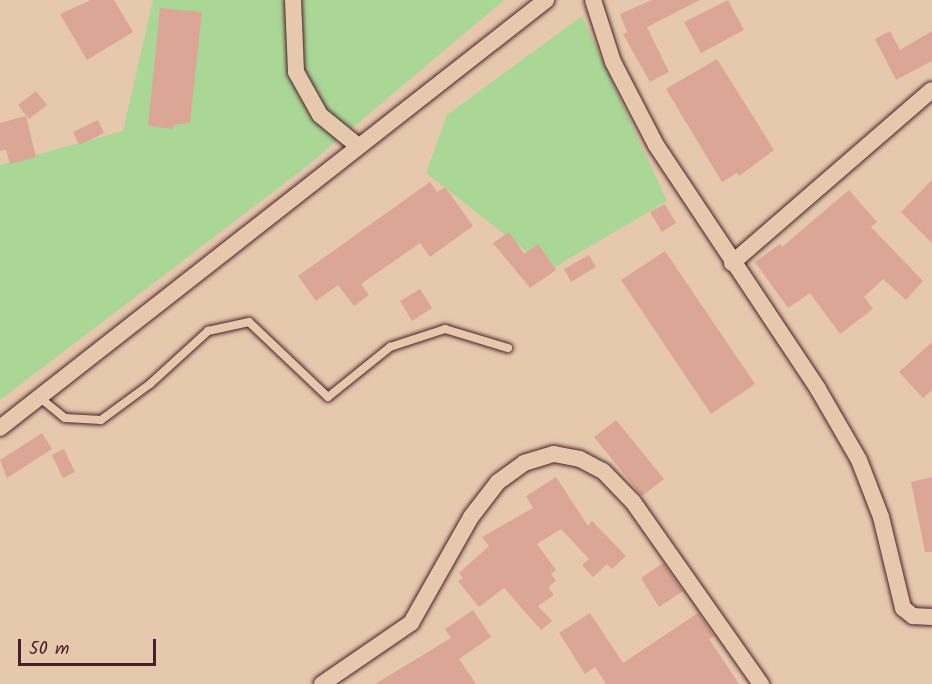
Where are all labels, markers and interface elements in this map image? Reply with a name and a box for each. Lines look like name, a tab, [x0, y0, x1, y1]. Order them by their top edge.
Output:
scale bar	[21, 627, 159, 665]
text: 50 m	[29, 635, 69, 664]

